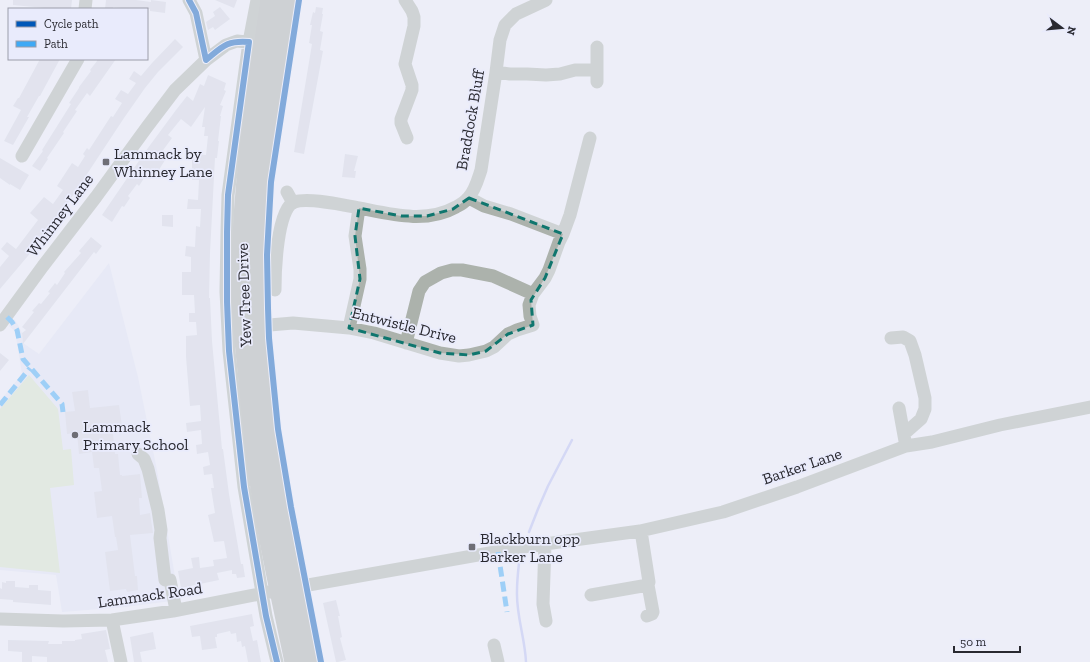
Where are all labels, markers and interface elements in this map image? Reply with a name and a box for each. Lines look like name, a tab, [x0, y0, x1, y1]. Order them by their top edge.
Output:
legend	[8, 8, 148, 60]
north arrow	[1042, 8, 1082, 48]
text: Cycle path	[44, 17, 99, 31]
text: N	[1064, 25, 1079, 37]
text: Path	[44, 37, 68, 51]
street label: Braddock Bluff	[452, 67, 488, 172]
place label: Lammack by Whinney Lane	[114, 144, 213, 181]
marker: Lammack by Whinney Lane	[101, 157, 111, 167]
street label: Whinney Lane	[23, 170, 97, 260]
street label: Yew Tree Drive	[233, 243, 255, 348]
street label: Entwistle Drive	[350, 303, 458, 347]
place label: Lammack Primary School	[83, 417, 189, 454]
marker: Lammack Primary School	[70, 430, 80, 440]
street label: Barker Lane	[760, 444, 844, 488]
place label: Blackburn opp Barker Lane	[480, 529, 580, 566]
marker: Blackburn opp Barker Lane	[467, 542, 477, 552]
street label: Lammack Road	[96, 578, 204, 612]
scale bar	[954, 628, 1020, 654]
text: 50 m	[960, 635, 987, 649]

